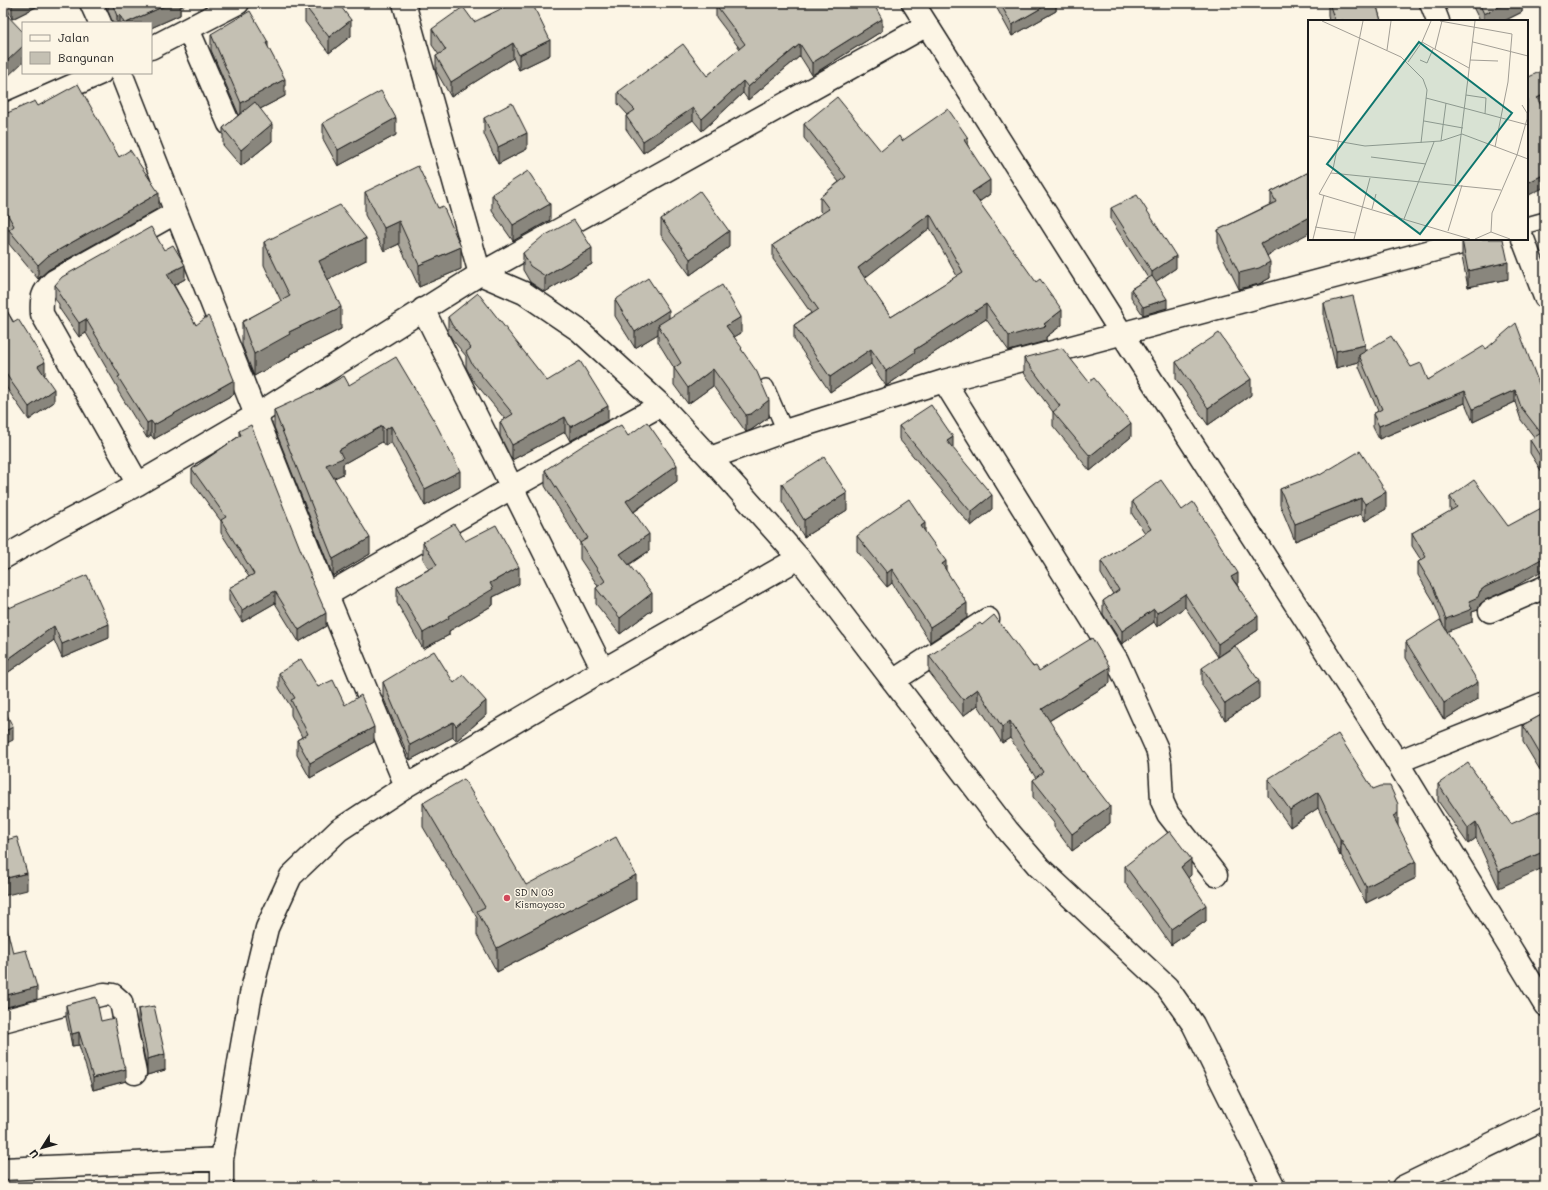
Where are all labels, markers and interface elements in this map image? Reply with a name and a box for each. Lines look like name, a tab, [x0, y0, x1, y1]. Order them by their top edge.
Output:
inset map	[1308, 20, 1528, 240]
legend	[22, 22, 152, 74]
text: Jalan	[58, 29, 89, 45]
text: Bangunan	[58, 49, 114, 65]
place label: SD N 03 Kismoyoso	[515, 885, 565, 911]
marker: SD N 03 Kismoyoso	[502, 893, 512, 903]
north arrow	[22, 1128, 62, 1168]
text: U	[25, 1147, 42, 1162]

